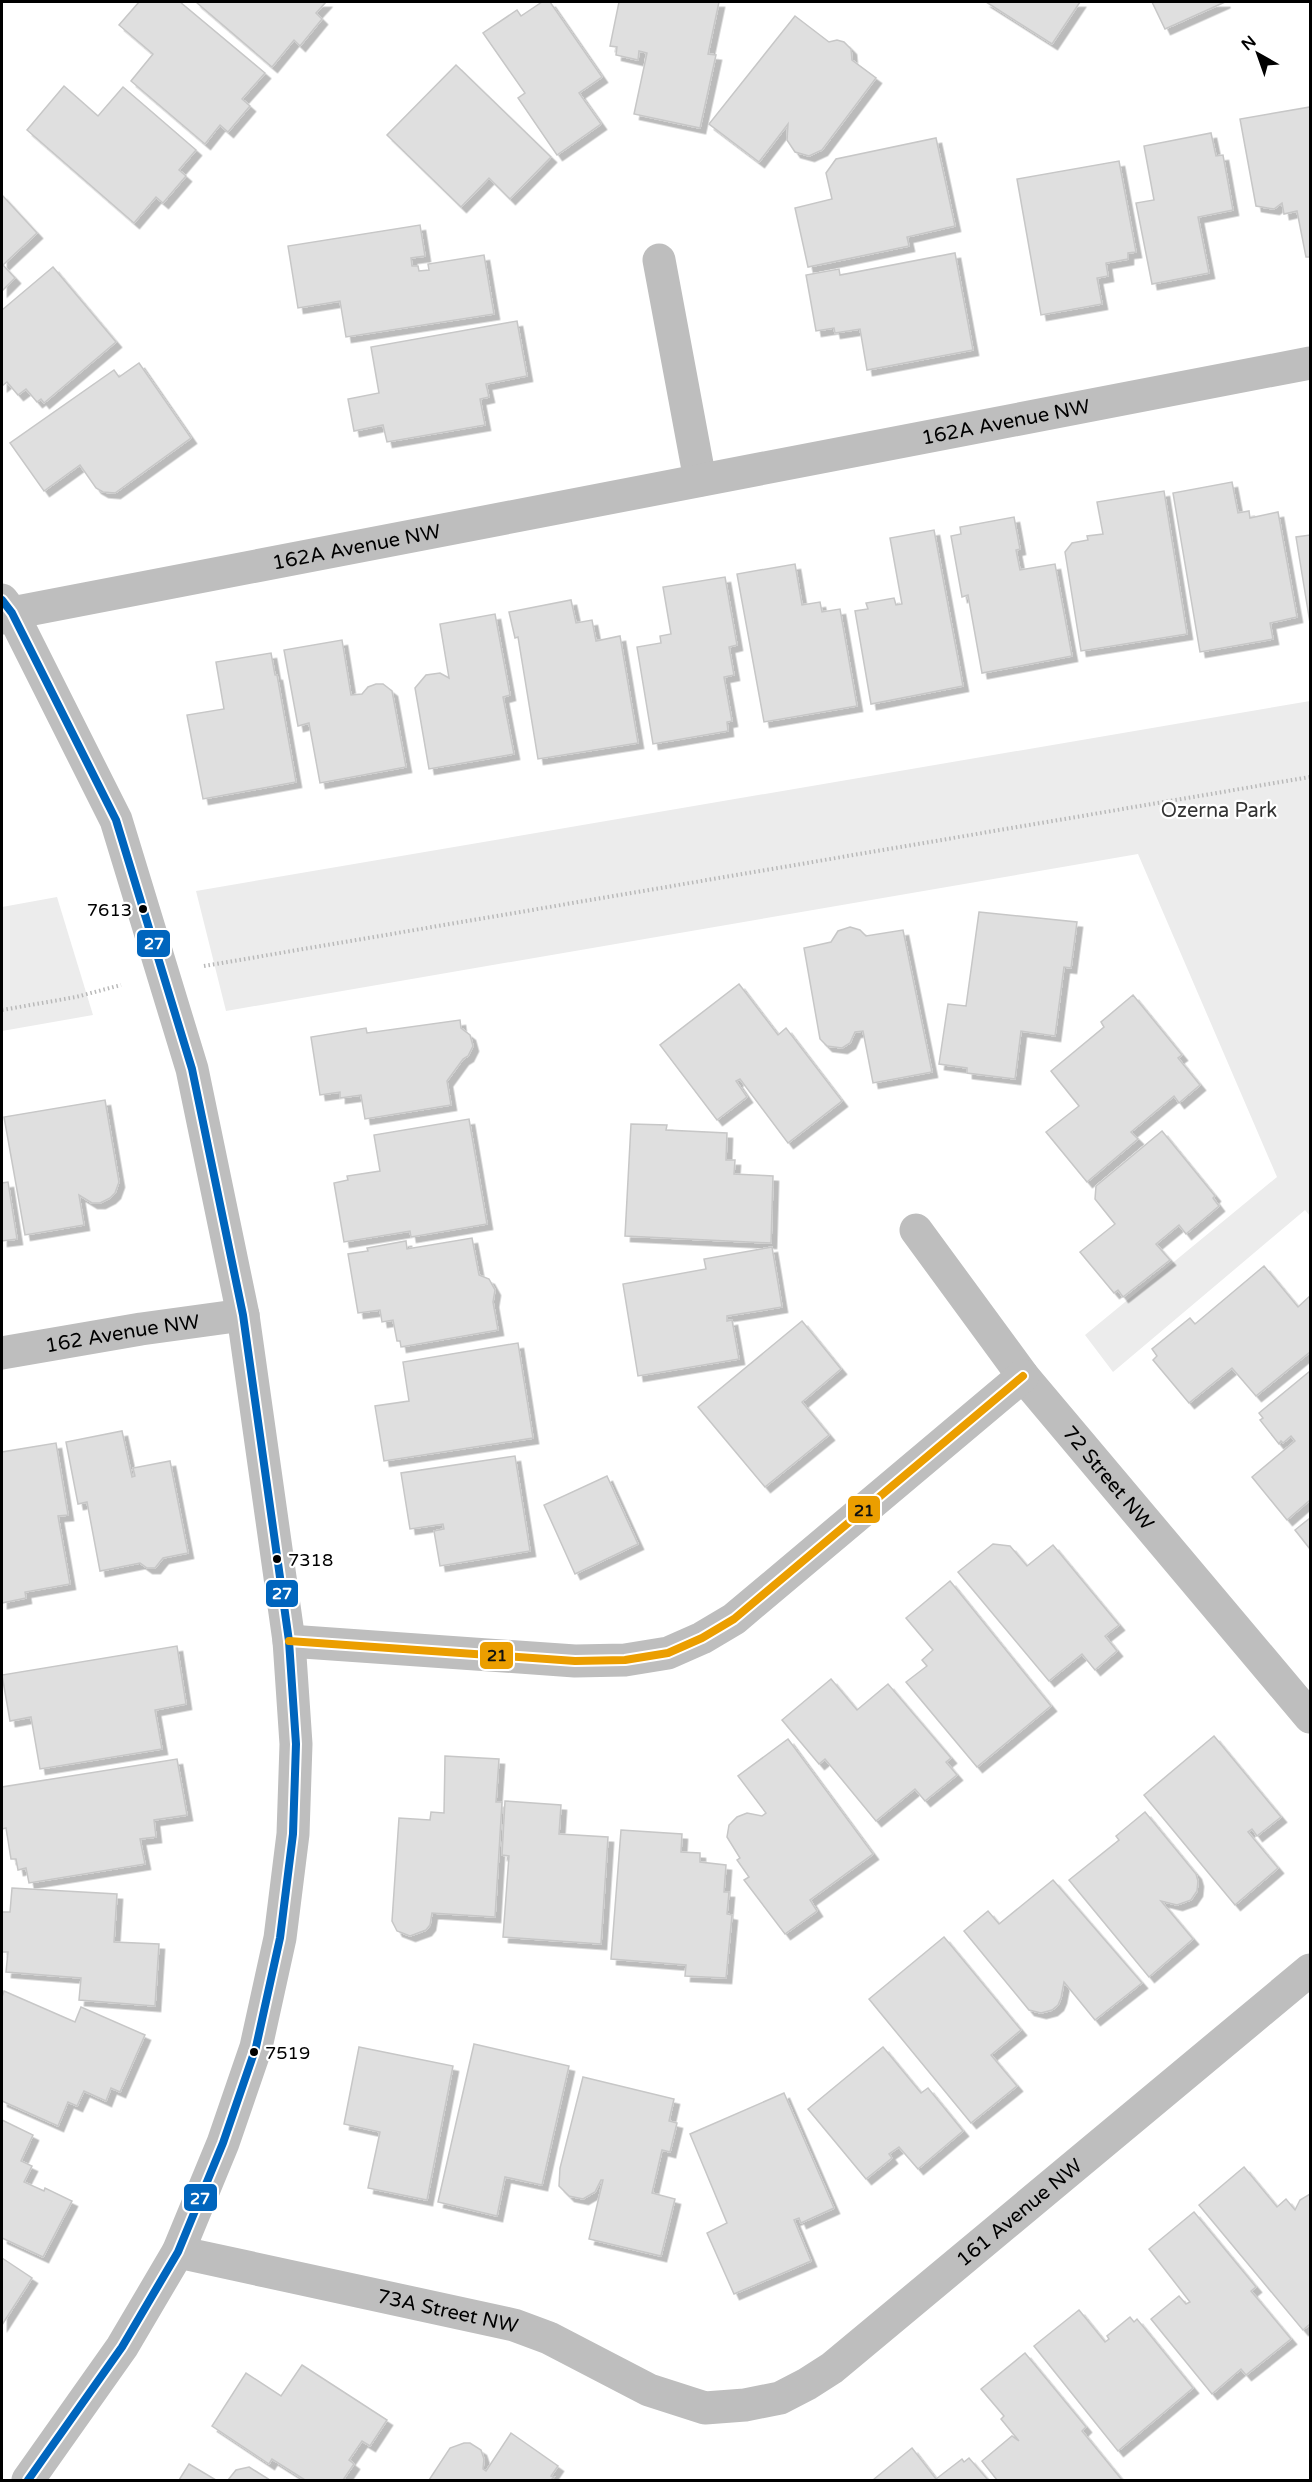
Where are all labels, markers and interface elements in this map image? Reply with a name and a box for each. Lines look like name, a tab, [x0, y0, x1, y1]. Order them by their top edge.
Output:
north arrow	[1228, 24, 1288, 84]
text: N	[1238, 31, 1260, 55]
street label: 162A Avenue NW	[920, 395, 1092, 451]
street label: 162A Avenue NW	[270, 520, 443, 576]
park label: Ozerna Park	[1161, 799, 1277, 823]
place label: 7613	[87, 899, 132, 921]
marker: 7613	[137, 903, 149, 915]
line badge: 27	[136, 929, 171, 958]
text: 27	[144, 934, 164, 954]
street label: 162 Avenue NW	[43, 1310, 201, 1358]
street label: 72 Street NW	[1057, 1421, 1159, 1535]
line badge: 21	[847, 1495, 881, 1524]
text: 21	[854, 1501, 874, 1521]
place label: 7318	[288, 1549, 333, 1571]
marker: 7318	[271, 1553, 283, 1565]
line badge: 27	[265, 1579, 299, 1608]
text: 27	[272, 1584, 292, 1604]
line badge: 21	[479, 1641, 514, 1670]
text: 21	[487, 1646, 507, 1666]
place label: 7519	[265, 2042, 310, 2064]
marker: 7519	[248, 2046, 260, 2058]
street label: 161 Avenue NW	[952, 2154, 1087, 2272]
line badge: 27	[183, 2183, 218, 2212]
text: 27	[190, 2189, 210, 2209]
street label: 73A Street NW	[375, 2285, 520, 2339]

